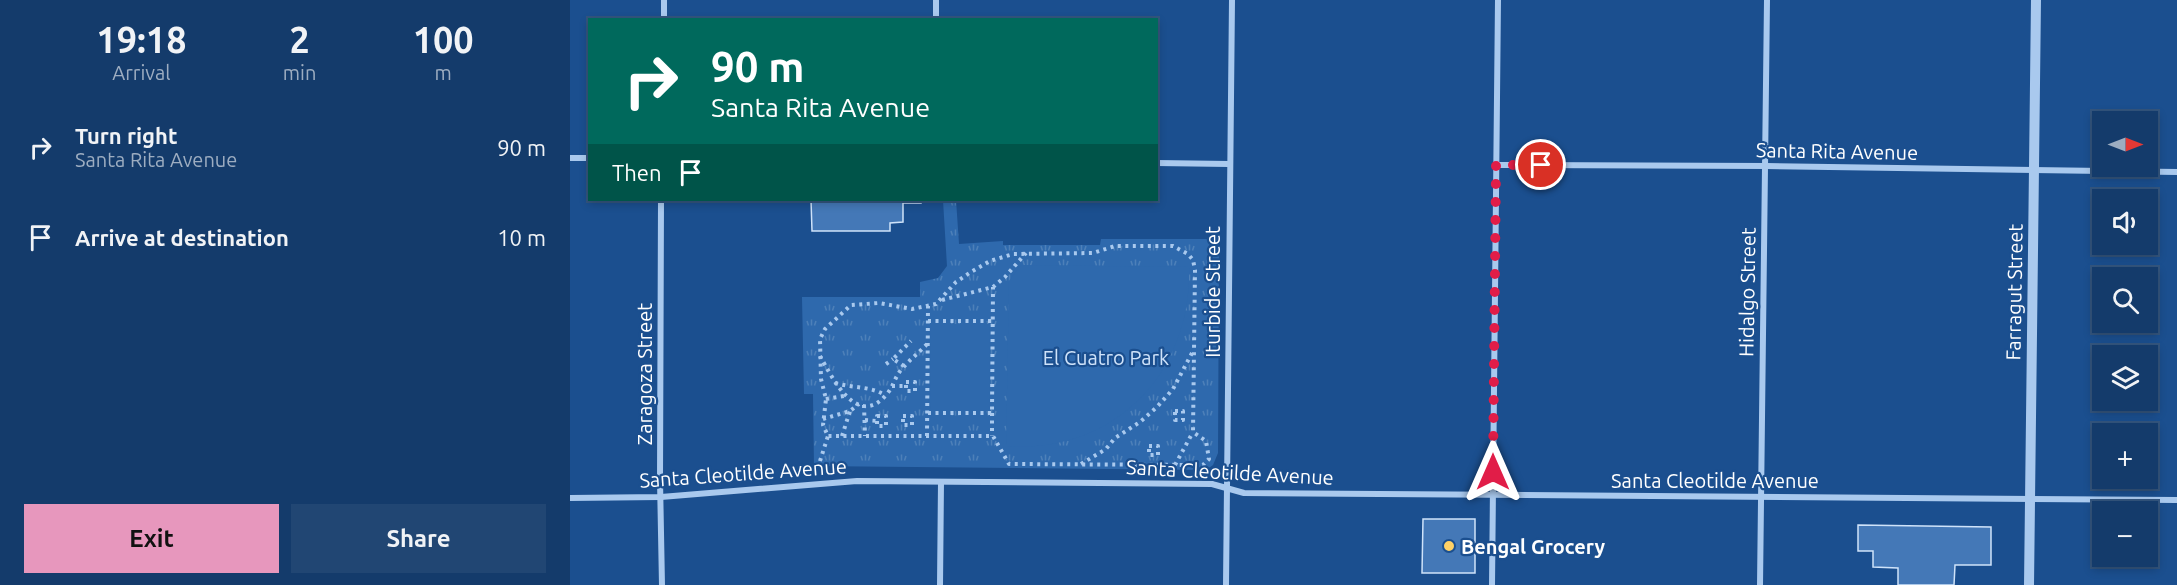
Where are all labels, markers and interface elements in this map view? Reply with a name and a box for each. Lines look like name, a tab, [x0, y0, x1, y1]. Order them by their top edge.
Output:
text: 19:18	[96, 19, 186, 60]
text: 2	[289, 19, 310, 60]
text: 100	[413, 19, 474, 60]
icon: right	[612, 42, 690, 120]
text: 90 m	[711, 43, 805, 90]
text: Arrival	[112, 61, 171, 84]
text: min	[283, 61, 316, 84]
text: m	[435, 61, 452, 84]
text: Santa Rita Avenue	[711, 92, 930, 122]
north arrow	[2092, 111, 2158, 177]
map controls	[2092, 111, 2158, 567]
text: Turn right	[75, 123, 177, 148]
icon: right	[24, 131, 57, 164]
text: 90 m	[497, 135, 546, 160]
street label: Santa Rita Avenue	[1756, 138, 1918, 164]
pin	[1515, 139, 1566, 190]
text: Santa Rita Avenue	[75, 148, 237, 171]
icon: arrive	[1524, 148, 1557, 181]
icon: arrive	[674, 156, 707, 189]
text: Then	[612, 160, 662, 185]
button: sound	[2092, 189, 2158, 255]
icon: arrive	[24, 221, 57, 254]
street label: Farragut Street	[2001, 223, 2027, 361]
text: Arrive at destination	[75, 225, 289, 250]
text: 10 m	[497, 225, 546, 250]
street label: Iturbide Street	[1201, 226, 1224, 358]
street label: Hidalgo Street	[1734, 227, 1760, 357]
button: search	[2092, 267, 2158, 333]
street label: Zaragoza Street	[633, 303, 656, 445]
button: layers	[2092, 345, 2158, 411]
park label: El Cuatro Park	[1043, 346, 1169, 369]
button: +	[2092, 423, 2158, 489]
position arrow	[1461, 440, 1525, 504]
street label: Santa Cleotilde Avenue	[639, 454, 847, 492]
street label: Santa Cleotilde Avenue	[1126, 455, 1334, 489]
street label: Santa Cleotilde Avenue	[1611, 469, 1819, 492]
button: −	[2092, 501, 2158, 567]
button: Exit	[24, 504, 279, 573]
button: Share	[291, 504, 546, 573]
place label: Bengal Grocery	[1461, 535, 1606, 558]
marker: Bengal Grocery	[1442, 539, 1456, 553]

